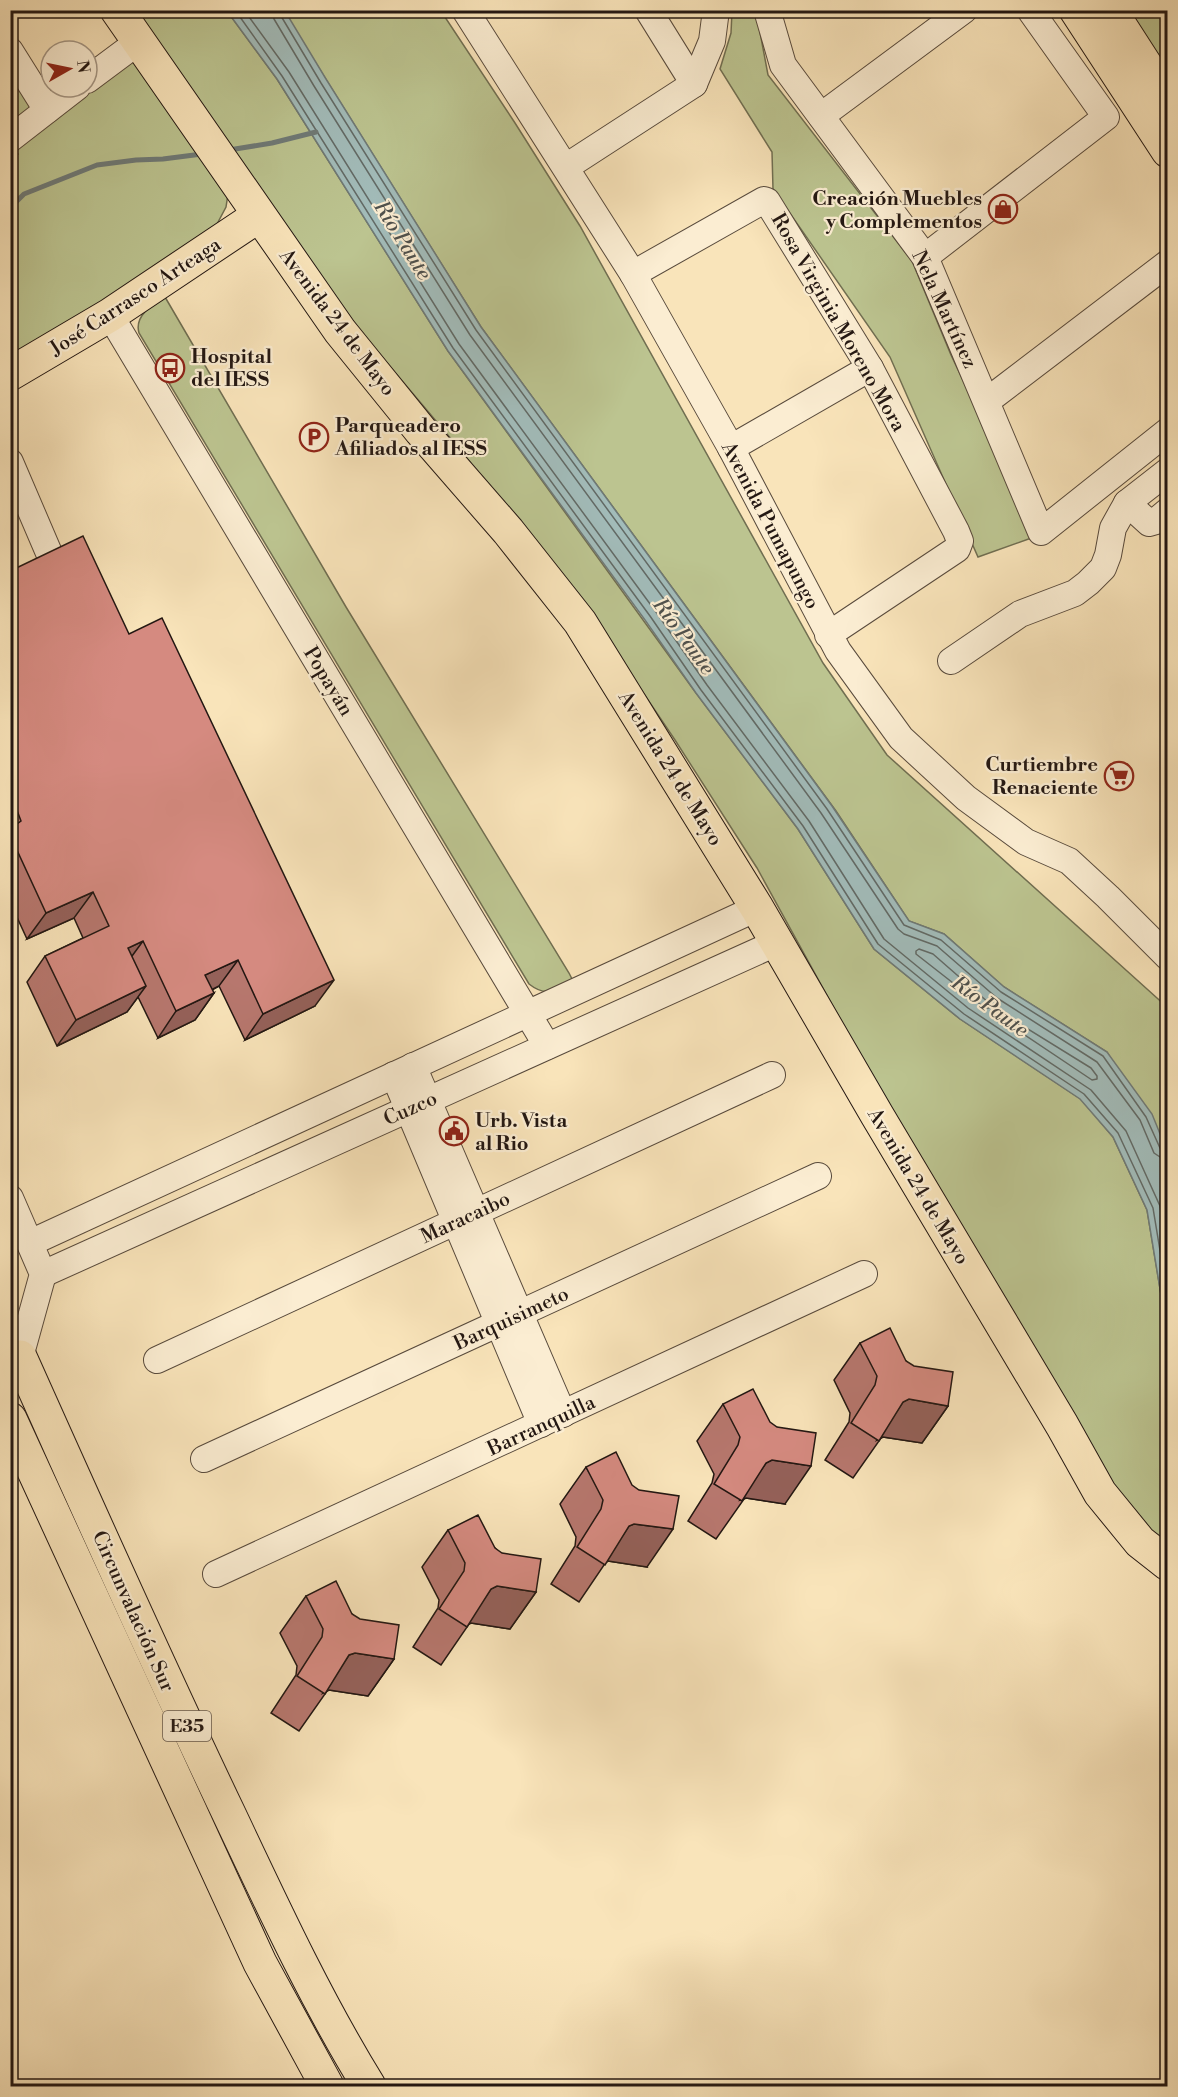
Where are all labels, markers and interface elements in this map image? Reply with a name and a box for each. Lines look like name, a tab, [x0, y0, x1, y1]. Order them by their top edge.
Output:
north arrow	[39, 39, 99, 99]
text: N	[72, 59, 94, 75]
place label: Creación Muebles y Complementos	[812, 187, 982, 235]
shop icon: Creación Muebles y Complementos	[987, 193, 1019, 225]
water label: Río Paute	[367, 195, 437, 285]
street label: Rosa Virginia Moreno Mora	[765, 209, 911, 437]
street label: José Carrasco Arteaga	[45, 232, 227, 363]
street label: Avenida 24 de Mayo	[273, 244, 400, 401]
street label: Nela Martínez	[905, 247, 982, 373]
place label: Hospital del IESS	[191, 345, 272, 393]
bus stop icon: Hospital del IESS	[154, 352, 186, 384]
place label: Parqueadero Afiliados al IESS	[334, 414, 487, 462]
parking icon: Parqueadero Afiliados al IESS	[298, 421, 330, 453]
street label: Avenida Pumapungo	[715, 437, 824, 614]
water label: Río Paute	[646, 592, 720, 680]
street label: Popayán	[297, 642, 358, 721]
street label: Avenida 24 de Mayo	[611, 686, 727, 851]
place label: Curtiembre Renaciente	[985, 753, 1098, 801]
supermarket icon: Curtiembre Renaciente	[1103, 760, 1135, 792]
water label: Río Paute	[945, 970, 1033, 1044]
street label: Cuzco	[380, 1087, 441, 1132]
street label: Avenida 24 de Mayo	[861, 1103, 974, 1269]
place label: Urb. Vista al Rio	[475, 1109, 567, 1157]
public building icon: Urb. Vista al Rio	[438, 1115, 470, 1147]
street label: Maracaibo	[417, 1187, 514, 1250]
street label: Barquisimeto	[449, 1282, 573, 1357]
street label: Barranquilla	[483, 1390, 600, 1463]
street label: Circunvalación Sur	[86, 1527, 179, 1696]
road number: E35	[163, 1711, 211, 1741]

